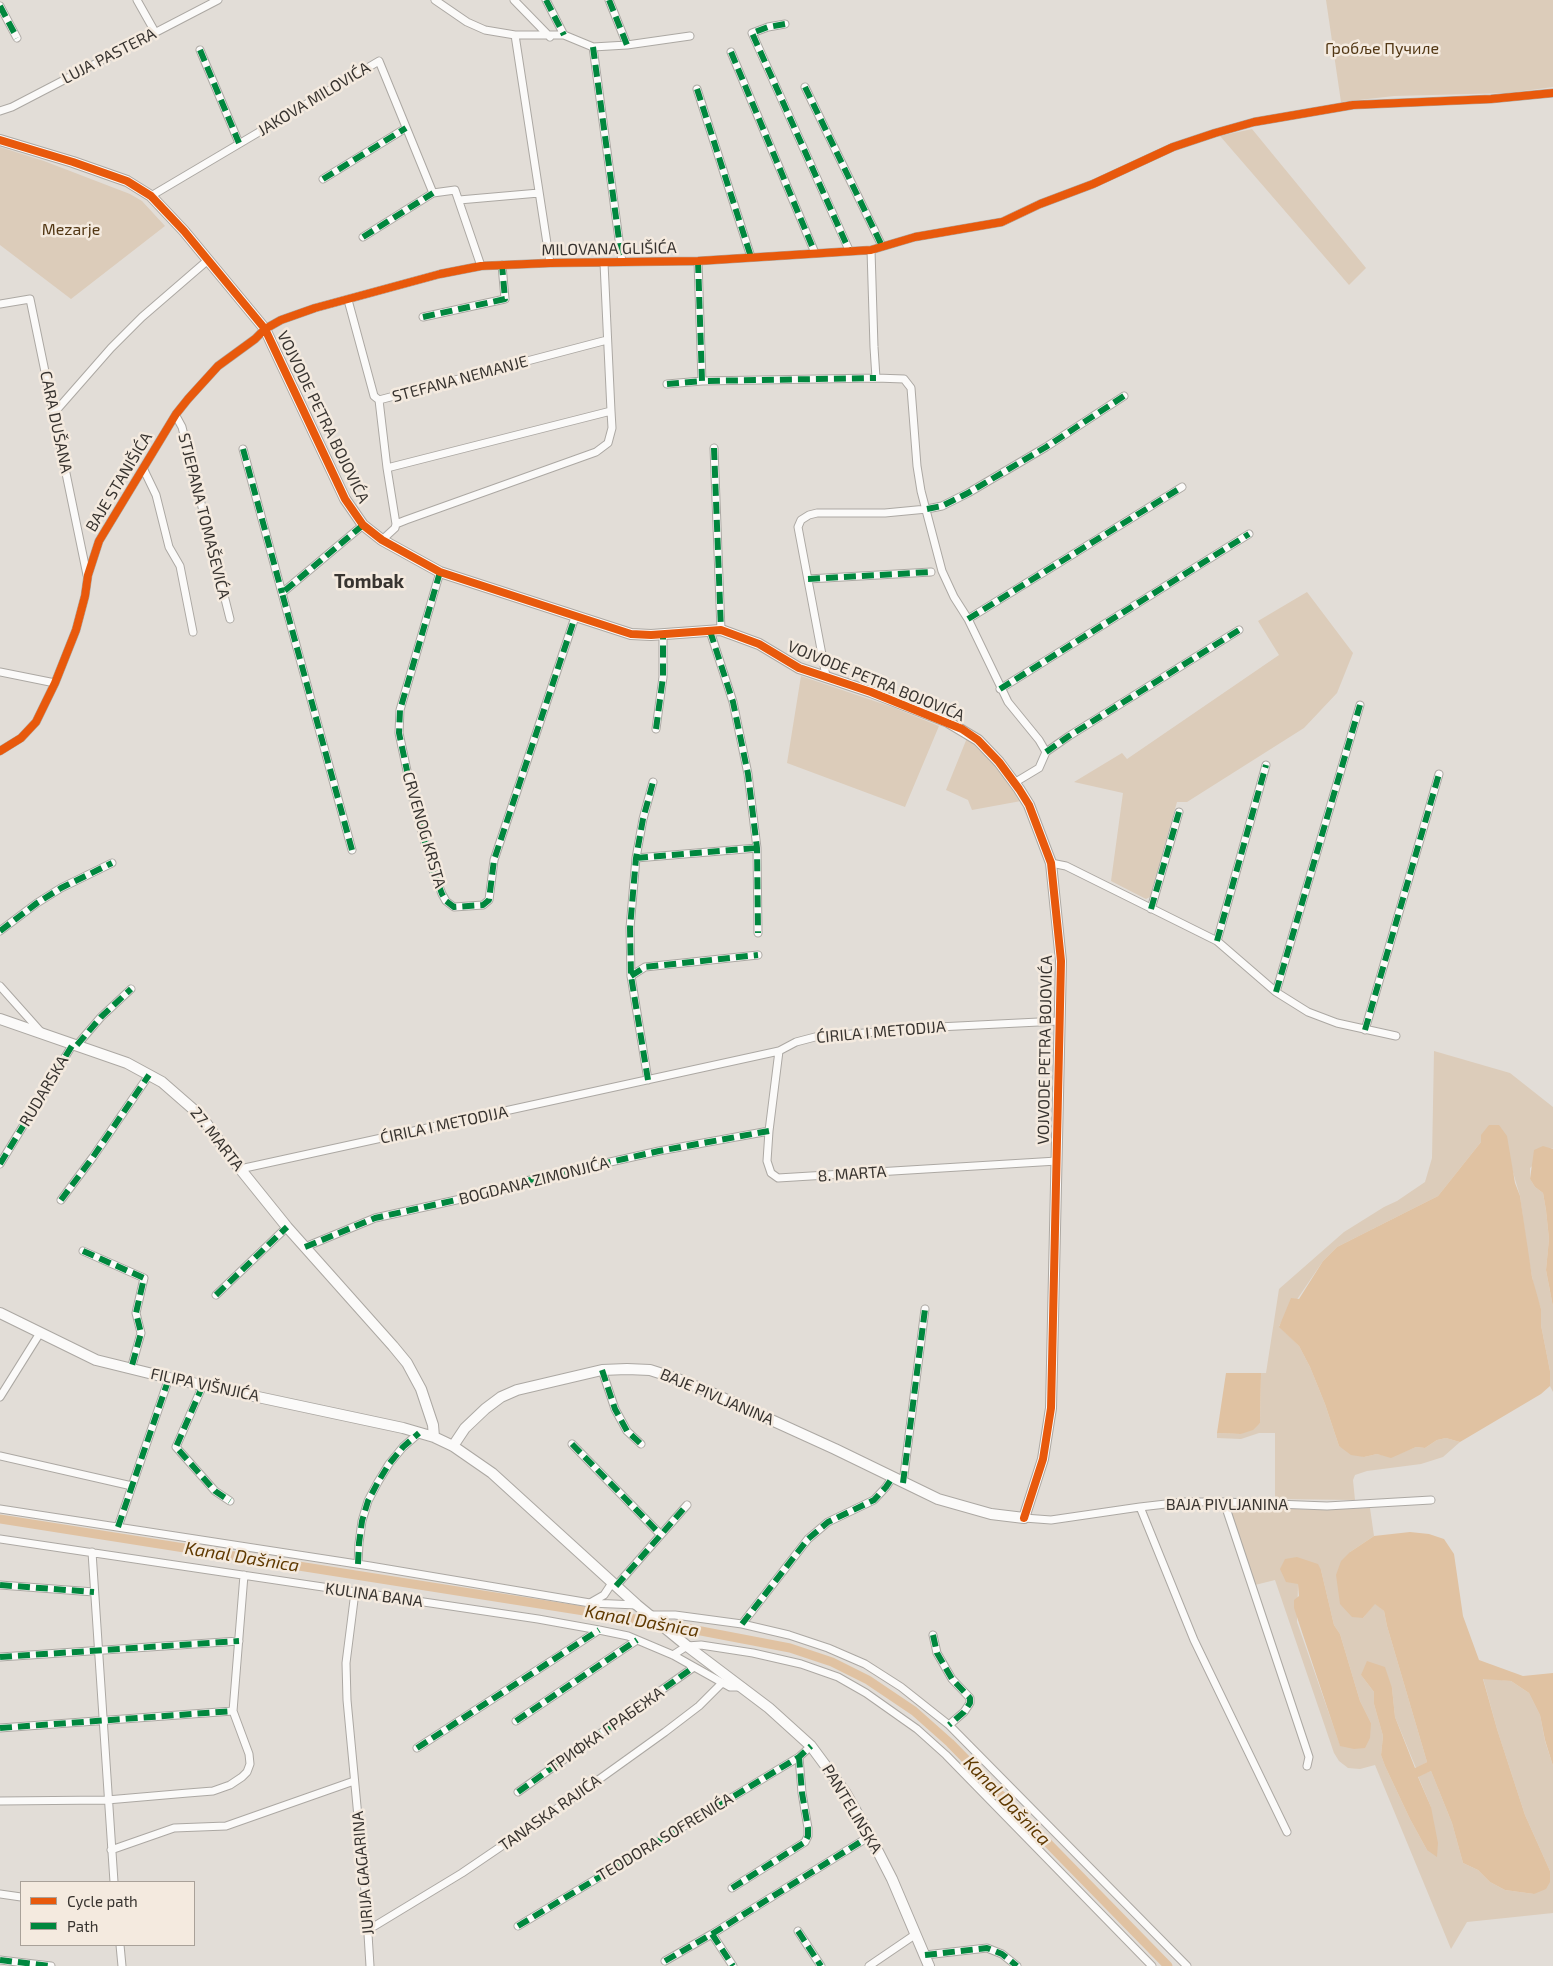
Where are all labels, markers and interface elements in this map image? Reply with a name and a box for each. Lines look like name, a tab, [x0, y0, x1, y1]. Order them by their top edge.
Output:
street label: LUJA PASTERA	[59, 24, 159, 88]
park label: Гробље Пучиле	[1325, 39, 1439, 59]
street label: JAKOVA MILOVIĆA	[254, 58, 374, 140]
park label: Mezarje	[42, 220, 100, 240]
street label: MILOVANA GLIŠIĆA	[541, 238, 677, 260]
street label: VOJVODE PETRA BOJOVIĆA	[273, 328, 373, 506]
street label: STEFANA NEMANJE	[390, 352, 530, 406]
street label: CARA DUŠANA	[36, 369, 76, 475]
street label: BAJE STANIŠIĆA	[82, 429, 156, 535]
street label: STJEPANA TOMAŠEVIĆA	[174, 431, 234, 601]
district label: Tombak	[334, 571, 404, 593]
street label: VOJVODE PETRA BOJOVIĆA	[785, 637, 967, 725]
street label: CRVENOG KRSTA	[398, 770, 450, 890]
street label: VOJVODE PETRA BOJOVIĆA	[1034, 955, 1056, 1145]
street label: ĆIRILA I METODIJA	[815, 1017, 947, 1047]
street label: RUDARSKA	[15, 1052, 73, 1130]
street label: ĆIRILA I METODIJA	[378, 1102, 510, 1148]
street label: 27. MARTA	[186, 1103, 248, 1175]
street label: BOGDANA ZIMONJIĆA	[457, 1153, 611, 1209]
street label: 8. MARTA	[817, 1162, 887, 1186]
street label: FILIPA VIŠNJIĆA	[149, 1364, 261, 1406]
street label: BAJE PIVLJANINA	[657, 1364, 777, 1430]
street label: BAJA PIVLJANINA	[1166, 1495, 1288, 1515]
water label: Kanal Dašnica	[183, 1537, 301, 1577]
street label: KULINA BANA	[324, 1579, 424, 1611]
water label: Kanal Dašnica	[583, 1600, 701, 1642]
street label: ТРИФКА ГРАБЕЖА	[544, 1683, 668, 1777]
water label: Kanal Dašnica	[959, 1752, 1055, 1850]
street label: PANTELINSKA	[818, 1761, 886, 1857]
street label: TANASKA RAJIĆA	[495, 1771, 605, 1855]
street label: TEODORA SOFRENIĆA	[594, 1789, 736, 1885]
street label: JURIJA GAGARINA	[348, 1810, 378, 1936]
legend	[20, 1881, 195, 1946]
text: Cycle path	[67, 1892, 138, 1910]
text: Path	[67, 1917, 98, 1935]

